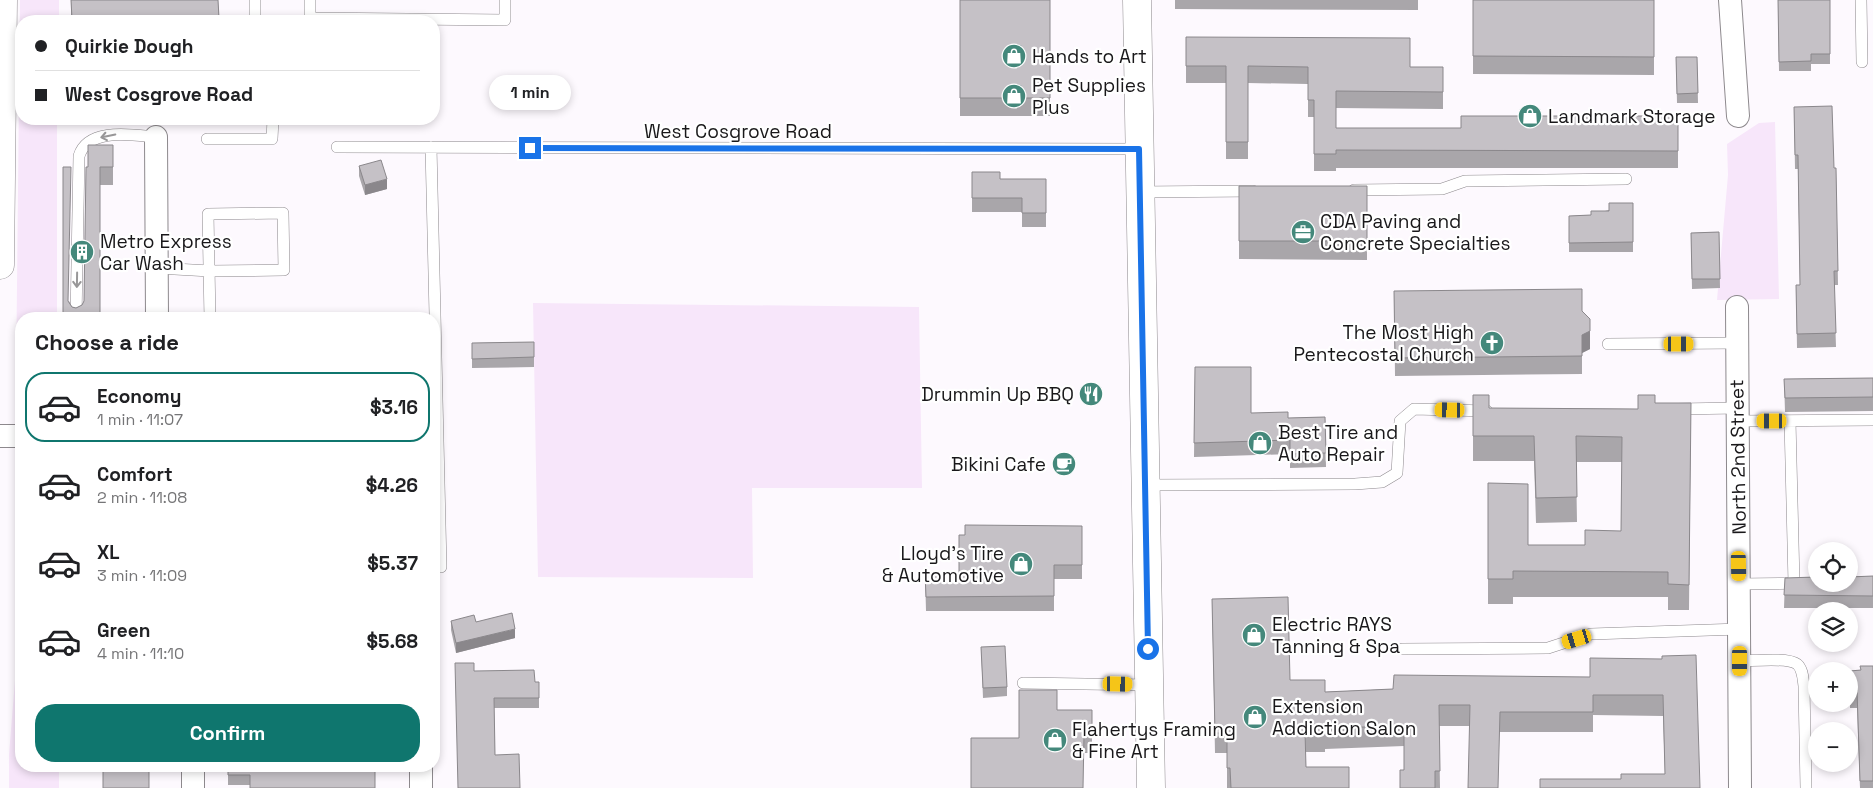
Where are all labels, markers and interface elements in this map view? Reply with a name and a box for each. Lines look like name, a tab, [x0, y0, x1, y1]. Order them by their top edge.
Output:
text: Quirkie Dough	[65, 34, 194, 59]
shop icon: Hands to Art	[1001, 43, 1027, 69]
place label: Hands to Art	[1032, 44, 1147, 69]
place label: Pet Supplies Plus	[1032, 73, 1146, 120]
callout: 1 min	[489, 76, 571, 110]
text: West Cosgrove Road	[65, 82, 253, 107]
text: 1 min	[510, 82, 550, 103]
shop icon: Pet Supplies Plus	[1001, 83, 1027, 109]
shop icon: Landmark Storage	[1517, 103, 1543, 129]
place label: Landmark Storage	[1548, 104, 1715, 129]
street label: West Cosgrove Road	[644, 119, 832, 144]
one-way arrow	[100, 132, 116, 141]
route end	[519, 137, 541, 159]
place label: CDA Paving and Concrete Specialties	[1320, 209, 1511, 256]
office icon: CDA Paving and Concrete Specialties	[1290, 219, 1316, 245]
place label: Metro Express Car Wash	[100, 229, 232, 276]
building icon: Metro Express Car Wash	[69, 239, 95, 265]
one-way arrow	[72, 272, 82, 288]
place label: The Most High Pentecostal Church	[1293, 320, 1474, 367]
text: Choose a ride	[35, 328, 179, 356]
church icon: The Most High Pentecostal Church	[1479, 330, 1505, 356]
car	[1664, 337, 1694, 352]
street label: North 2nd Street	[1724, 379, 1752, 535]
restaurant icon: Drummin Up BBQ	[1078, 381, 1104, 407]
place label: Drummin Up BBQ	[921, 382, 1074, 407]
text: Economy	[97, 384, 181, 409]
icon: car	[37, 385, 82, 430]
text: $3.16	[370, 395, 418, 420]
car	[1434, 402, 1465, 418]
text: 1 min · 11:07	[97, 409, 183, 430]
car	[1757, 414, 1787, 429]
place label: Best Tire and Auto Repair	[1278, 420, 1398, 467]
shop icon: Best Tire and Auto Repair	[1247, 430, 1273, 456]
cafe icon: Bikini Cafe	[1051, 451, 1077, 477]
place label: Bikini Cafe	[951, 452, 1046, 477]
text: Comfort	[97, 462, 173, 487]
icon: car	[37, 463, 82, 508]
text: $4.26	[366, 473, 418, 498]
text: 2 min · 11:08	[97, 487, 187, 508]
text: XL	[97, 540, 120, 565]
icon: car	[37, 541, 82, 586]
place label: Lloyd's Tire & Automotive	[882, 541, 1004, 588]
map controls	[1808, 542, 1858, 772]
button: locate	[1808, 542, 1858, 592]
text: $5.37	[367, 551, 418, 576]
shop icon: Lloyd's Tire & Automotive	[1008, 551, 1034, 577]
car	[1731, 551, 1746, 581]
text: 3 min · 11:09	[97, 565, 187, 586]
button: layers	[1808, 602, 1858, 652]
place label: Electric RAYS Tanning & Spa	[1272, 612, 1400, 659]
text: Green	[97, 618, 150, 643]
icon: car	[37, 619, 82, 664]
shop icon: Electric RAYS Tanning & Spa	[1241, 622, 1267, 648]
car	[1560, 627, 1593, 651]
text: $5.68	[366, 629, 418, 654]
route start	[1137, 638, 1159, 660]
text: 4 min · 11:10	[97, 643, 184, 664]
car	[1732, 646, 1747, 676]
button: +	[1808, 662, 1858, 712]
car	[1102, 676, 1133, 692]
place label: Extension Addiction Salon	[1272, 694, 1416, 741]
button: Confirm	[35, 704, 420, 762]
shop icon: Extension Addiction Salon	[1242, 704, 1268, 730]
place label: Flahertys Framing & Fine Art	[1072, 717, 1236, 764]
button: −	[1808, 722, 1858, 772]
shop icon: Flahertys Framing & Fine Art	[1042, 727, 1068, 753]

